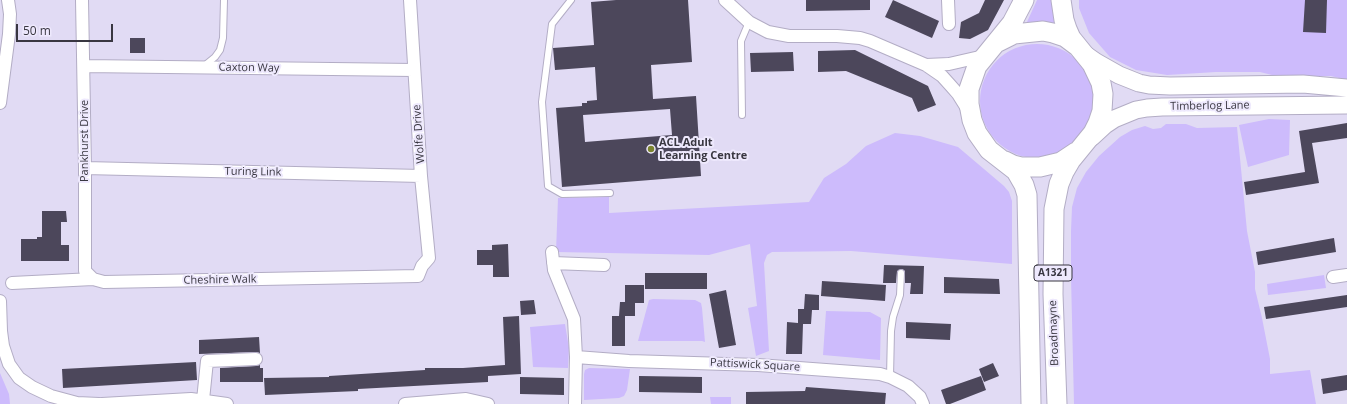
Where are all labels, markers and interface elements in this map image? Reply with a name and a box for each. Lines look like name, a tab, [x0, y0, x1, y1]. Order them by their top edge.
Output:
scale bar	[18, 16, 115, 42]
text: 50 m	[23, 22, 51, 39]
street label: Caxton Way	[219, 61, 279, 75]
street label: Timberlog Lane	[1170, 99, 1250, 113]
street label: Pankhurst Drive	[78, 100, 92, 182]
street label: Wolfe Drive	[410, 104, 428, 164]
place label: ACL Adult Learning Centre	[659, 136, 747, 162]
marker: ACL Adult Learning Centre	[646, 144, 656, 154]
street label: Turing Link	[225, 165, 281, 179]
road number: A1321	[1034, 265, 1072, 281]
street label: Cheshire Walk	[183, 273, 257, 287]
street label: Broadmayne	[1046, 300, 1062, 366]
street label: Pattiswick Square	[710, 356, 800, 374]

